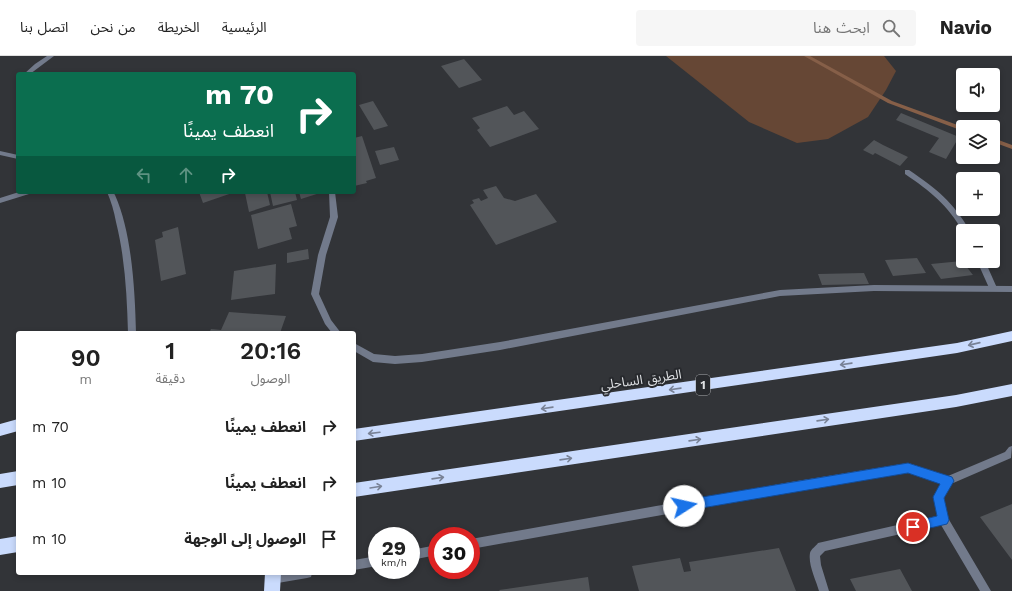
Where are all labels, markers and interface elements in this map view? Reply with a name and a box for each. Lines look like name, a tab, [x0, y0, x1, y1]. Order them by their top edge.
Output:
search box	[636, 10, 916, 46]
text: Navio	[940, 16, 992, 39]
icon: search	[880, 17, 902, 39]
text: اتصل بنا	[20, 19, 68, 35]
text: من نحن	[90, 19, 136, 35]
text: الخريطة	[158, 19, 200, 35]
text: الرئيسية	[222, 19, 267, 35]
text: ابحث هنا	[813, 19, 870, 37]
map controls	[956, 68, 1000, 268]
button: sound	[956, 68, 1000, 112]
text: 70 m	[205, 78, 274, 111]
icon: right	[288, 88, 340, 140]
text: انعطف يمينًا	[183, 120, 274, 141]
button: layers	[956, 120, 1000, 164]
icon: left	[133, 164, 155, 186]
icon: ahead	[175, 164, 197, 186]
icon: right	[217, 164, 239, 186]
button: +	[956, 172, 1000, 216]
button: −	[956, 224, 1000, 268]
text: 1	[165, 337, 175, 365]
text: 20:16	[240, 337, 301, 365]
one-way arrow	[968, 341, 981, 349]
text: 90	[71, 344, 101, 372]
one-way arrow	[839, 360, 852, 368]
street label: الطريق الساحلي	[600, 366, 683, 396]
text: دقيقة	[156, 371, 185, 386]
text: الوصول	[251, 371, 290, 386]
text: m	[80, 372, 92, 387]
road number: 1	[696, 375, 710, 395]
one-way arrow	[669, 385, 682, 393]
one-way arrow	[541, 404, 554, 412]
icon: right	[318, 416, 340, 438]
one-way arrow	[816, 416, 829, 424]
text: 70 m	[32, 418, 69, 436]
text: انعطف يمينًا	[225, 418, 306, 436]
one-way arrow	[368, 429, 381, 437]
one-way arrow	[688, 436, 701, 444]
one-way arrow	[559, 455, 572, 463]
icon: right	[318, 472, 340, 494]
text: 10 m	[32, 474, 67, 492]
text: انعطف يمينًا	[225, 474, 306, 492]
one-way arrow	[431, 474, 444, 482]
one-way arrow	[370, 483, 383, 491]
position arrow	[663, 485, 705, 527]
pin	[896, 510, 930, 544]
icon: arrive	[902, 516, 924, 538]
speed limit sign: 30	[428, 527, 480, 579]
icon: arrive	[318, 528, 340, 550]
text: 10 m	[32, 530, 67, 548]
text: الوصول إلى الوجهة	[184, 530, 306, 548]
text: 29	[382, 536, 406, 560]
text: km/h	[381, 557, 407, 568]

